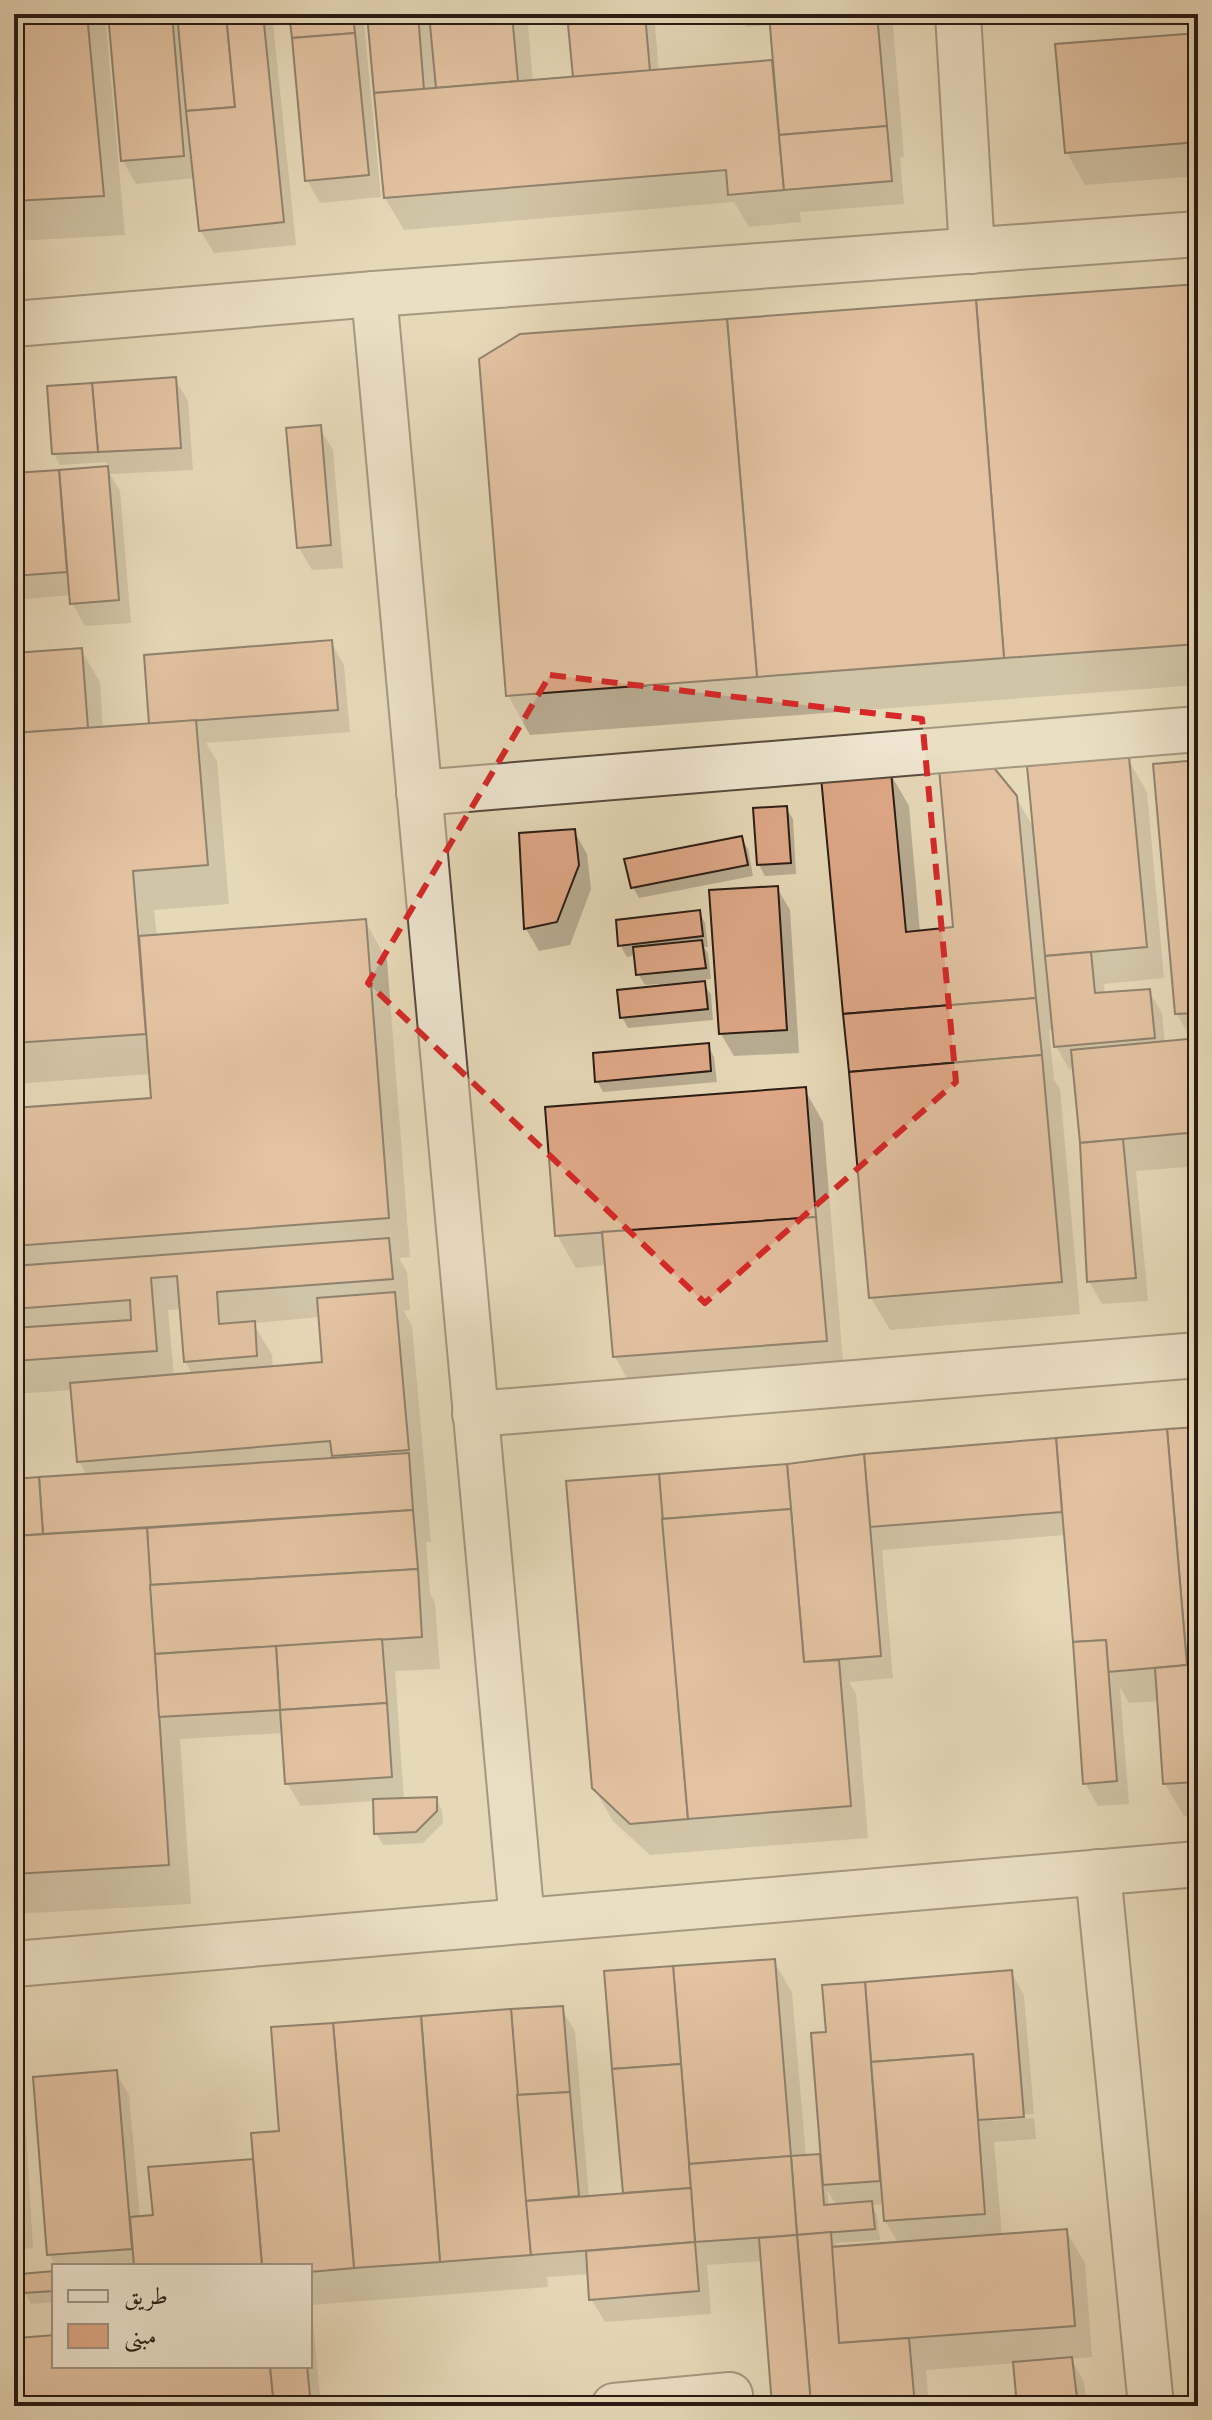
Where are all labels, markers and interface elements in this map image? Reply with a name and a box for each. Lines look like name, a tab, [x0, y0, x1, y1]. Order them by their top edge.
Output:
legend	[52, 2264, 312, 2368]
text: طريق	[124, 2280, 168, 2311]
text: مبنى	[124, 2320, 157, 2353]

